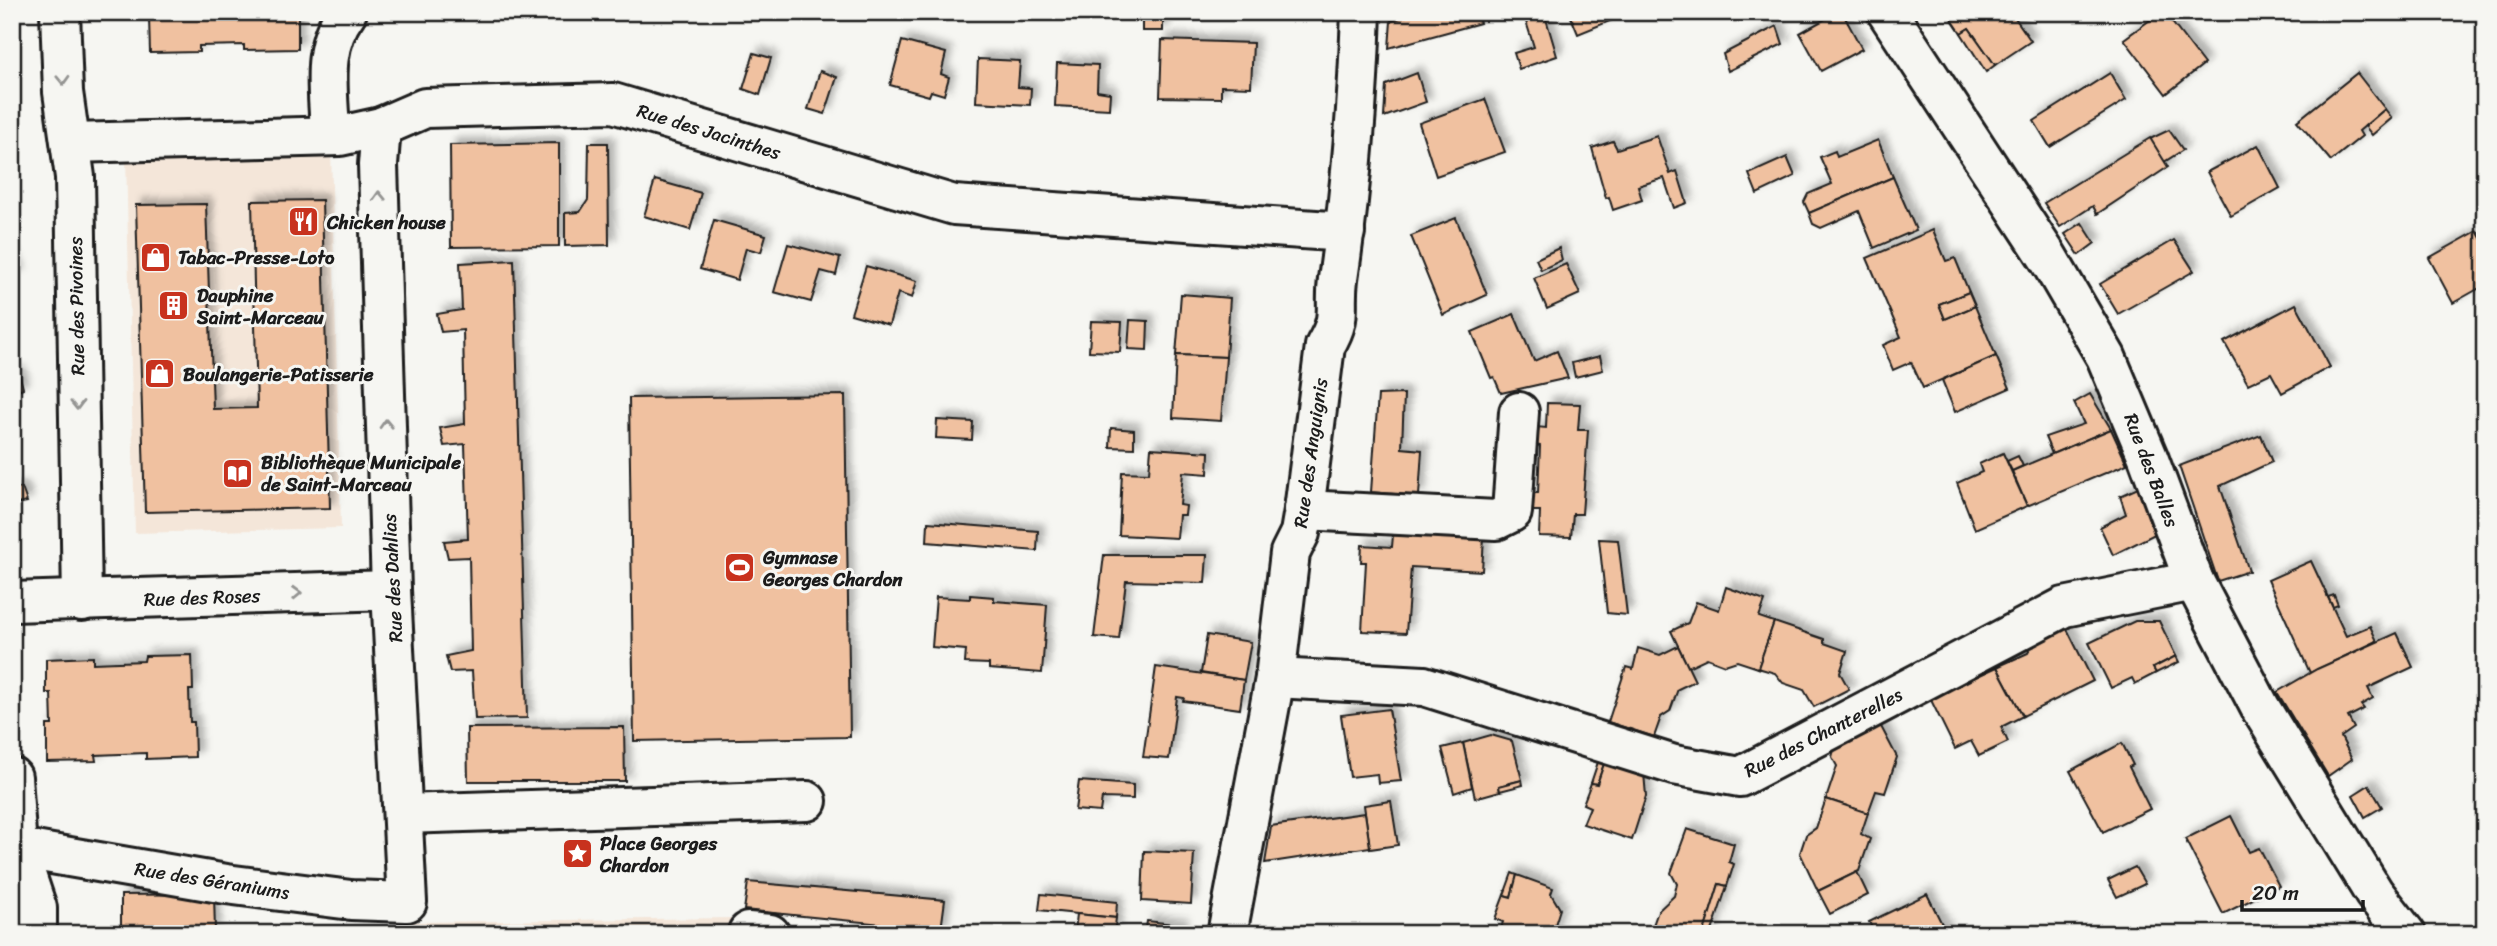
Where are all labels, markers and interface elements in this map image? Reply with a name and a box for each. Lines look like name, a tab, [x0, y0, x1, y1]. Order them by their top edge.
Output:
one-way arrow	[55, 75, 70, 86]
street label: Rue des Jacinthes	[633, 94, 785, 169]
one-way arrow	[371, 191, 387, 201]
restaurant icon: Chicken house	[287, 205, 321, 239]
place label: Chicken house	[326, 206, 446, 239]
street label: Rue des Pivoines	[59, 236, 94, 376]
shop icon: Tabac-Presse-Loto	[138, 240, 172, 274]
place label: Tabac-Presse-Loto	[178, 241, 335, 274]
place label: Dauphine Saint-Marceau	[196, 279, 324, 334]
building icon: Dauphine Saint-Marceau	[157, 289, 191, 323]
shop icon: Boulangerie-Patisserie	[143, 357, 177, 391]
place label: Boulangerie-Patisserie	[183, 358, 374, 391]
street label: Rue des Anguignis	[1284, 376, 1337, 530]
one-way arrow	[70, 400, 85, 411]
street label: Rue des Balles	[2115, 408, 2189, 532]
one-way arrow	[378, 418, 393, 429]
place label: Bibliothèque Municipale de Saint-Marceau	[261, 446, 461, 501]
library icon: Bibliothèque Municipale de Saint-Marceau	[221, 456, 255, 490]
street label: Rue des Dahlias	[373, 512, 412, 643]
place label: Gymnase Georges Chardon	[762, 541, 903, 596]
sports icon: Gymnase Georges Chardon	[723, 551, 757, 585]
street label: Rue des Roses	[143, 579, 261, 616]
one-way arrow	[292, 585, 303, 600]
street label: Rue des Chanterelles	[1738, 678, 1909, 787]
place label: Place Georges Chardon	[599, 827, 718, 882]
place icon: Place Georges Chardon	[560, 837, 594, 871]
street label: Rue des Géraniums	[132, 852, 292, 909]
scale bar	[2242, 869, 2362, 913]
text: 20 m	[2252, 874, 2299, 912]

